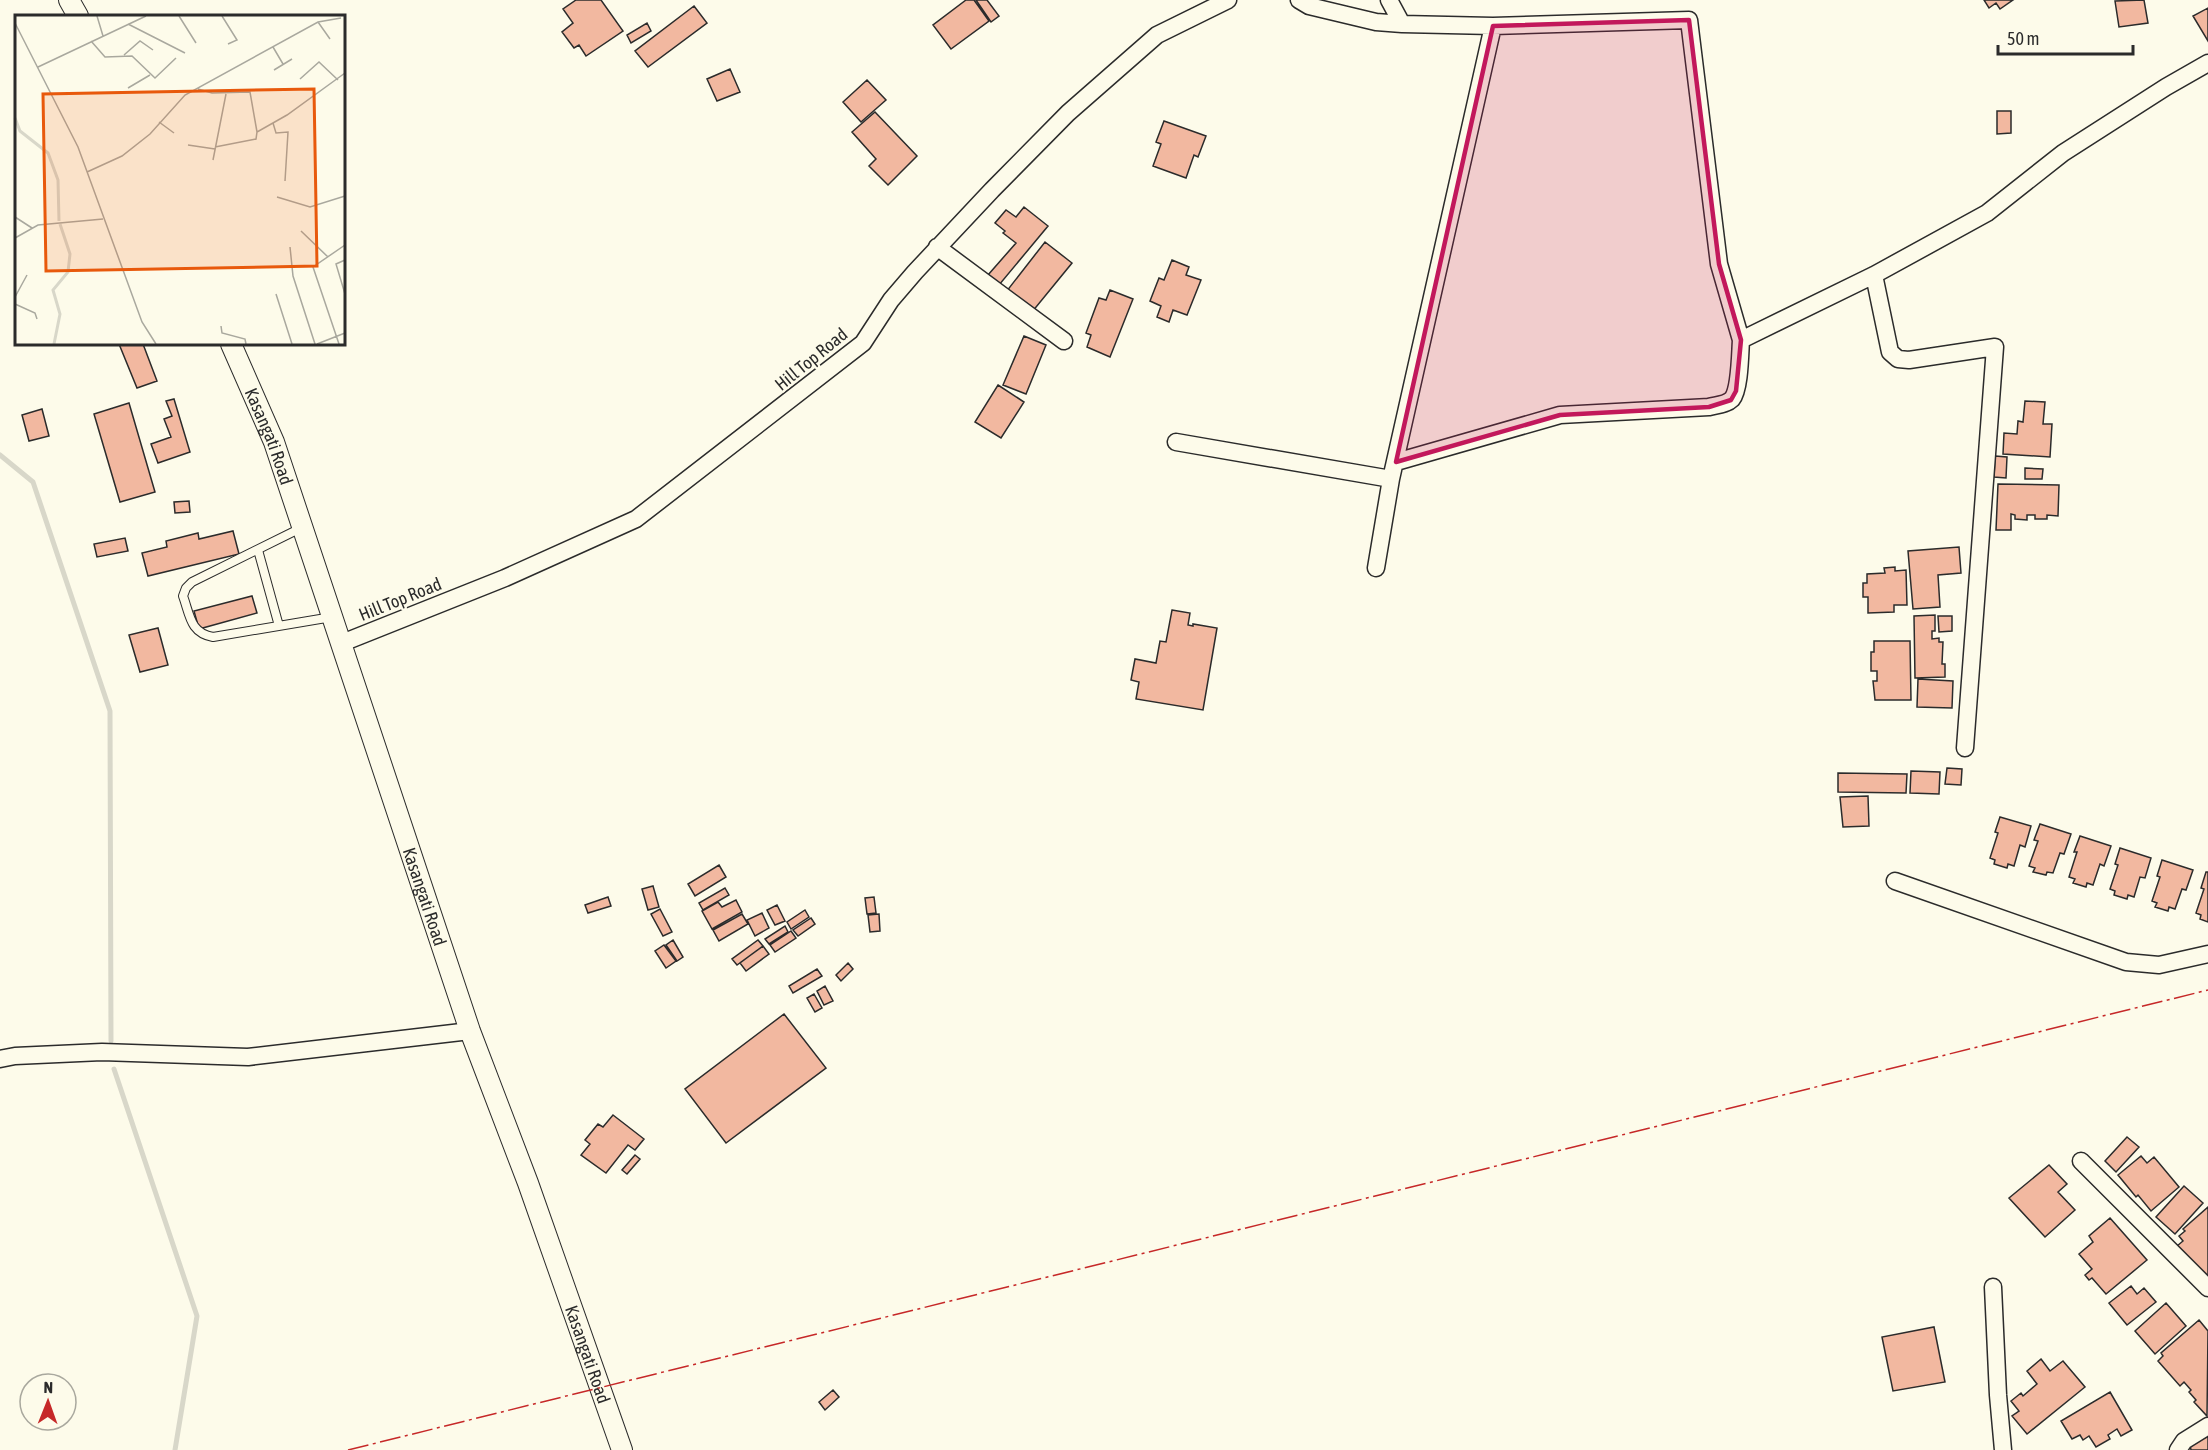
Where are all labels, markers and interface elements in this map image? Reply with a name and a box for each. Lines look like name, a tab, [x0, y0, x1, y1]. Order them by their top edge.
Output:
inset map	[15, 15, 345, 345]
scale bar	[1998, 18, 2133, 56]
text: 50 m	[2007, 28, 2039, 49]
street label: Hill Top Road	[770, 323, 852, 395]
street label: Kasangati Road	[241, 385, 298, 487]
street label: Hill Top Road	[356, 573, 444, 625]
street label: Kasangati Road	[399, 845, 451, 948]
street label: Kasangati Road	[561, 1303, 615, 1406]
north arrow	[18, 1372, 78, 1432]
text: N	[43, 1378, 53, 1396]

